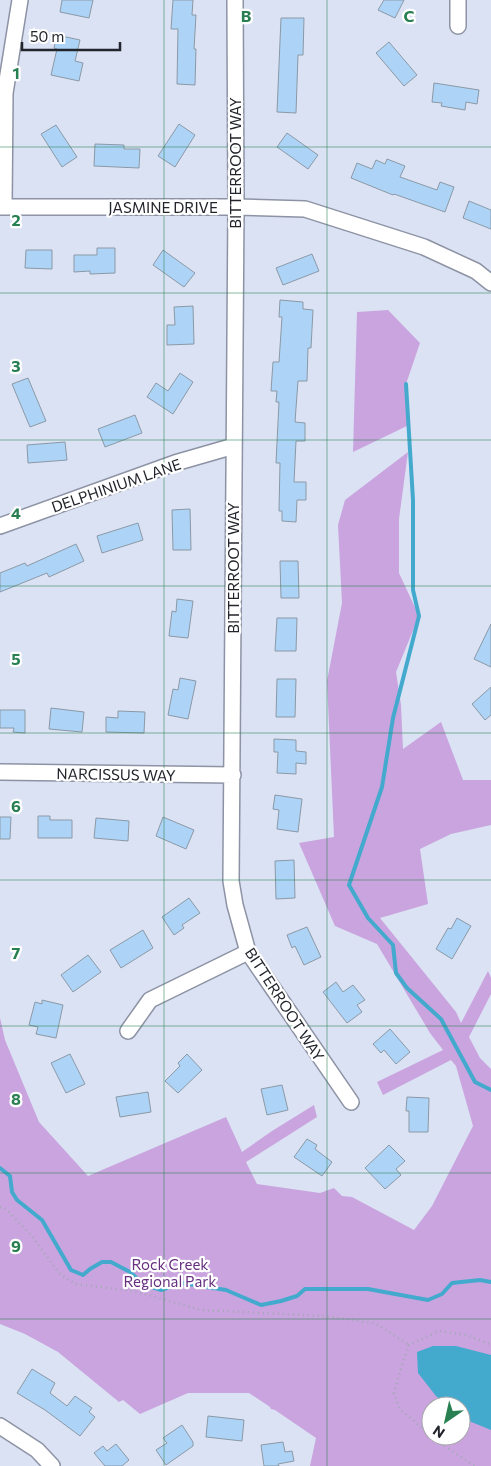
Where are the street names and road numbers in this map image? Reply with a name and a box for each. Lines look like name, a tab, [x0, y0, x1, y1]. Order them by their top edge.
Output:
street label: BITTERROOT WAY	[226, 97, 244, 229]
street label: JASMINE DRIVE	[108, 198, 218, 216]
street label: DELPHINIUM LANE	[49, 454, 183, 516]
street label: BITTERROOT WAY	[224, 502, 242, 634]
street label: NARCISSUS WAY	[56, 764, 176, 784]
street label: BITTERROOT WAY	[242, 944, 328, 1064]

